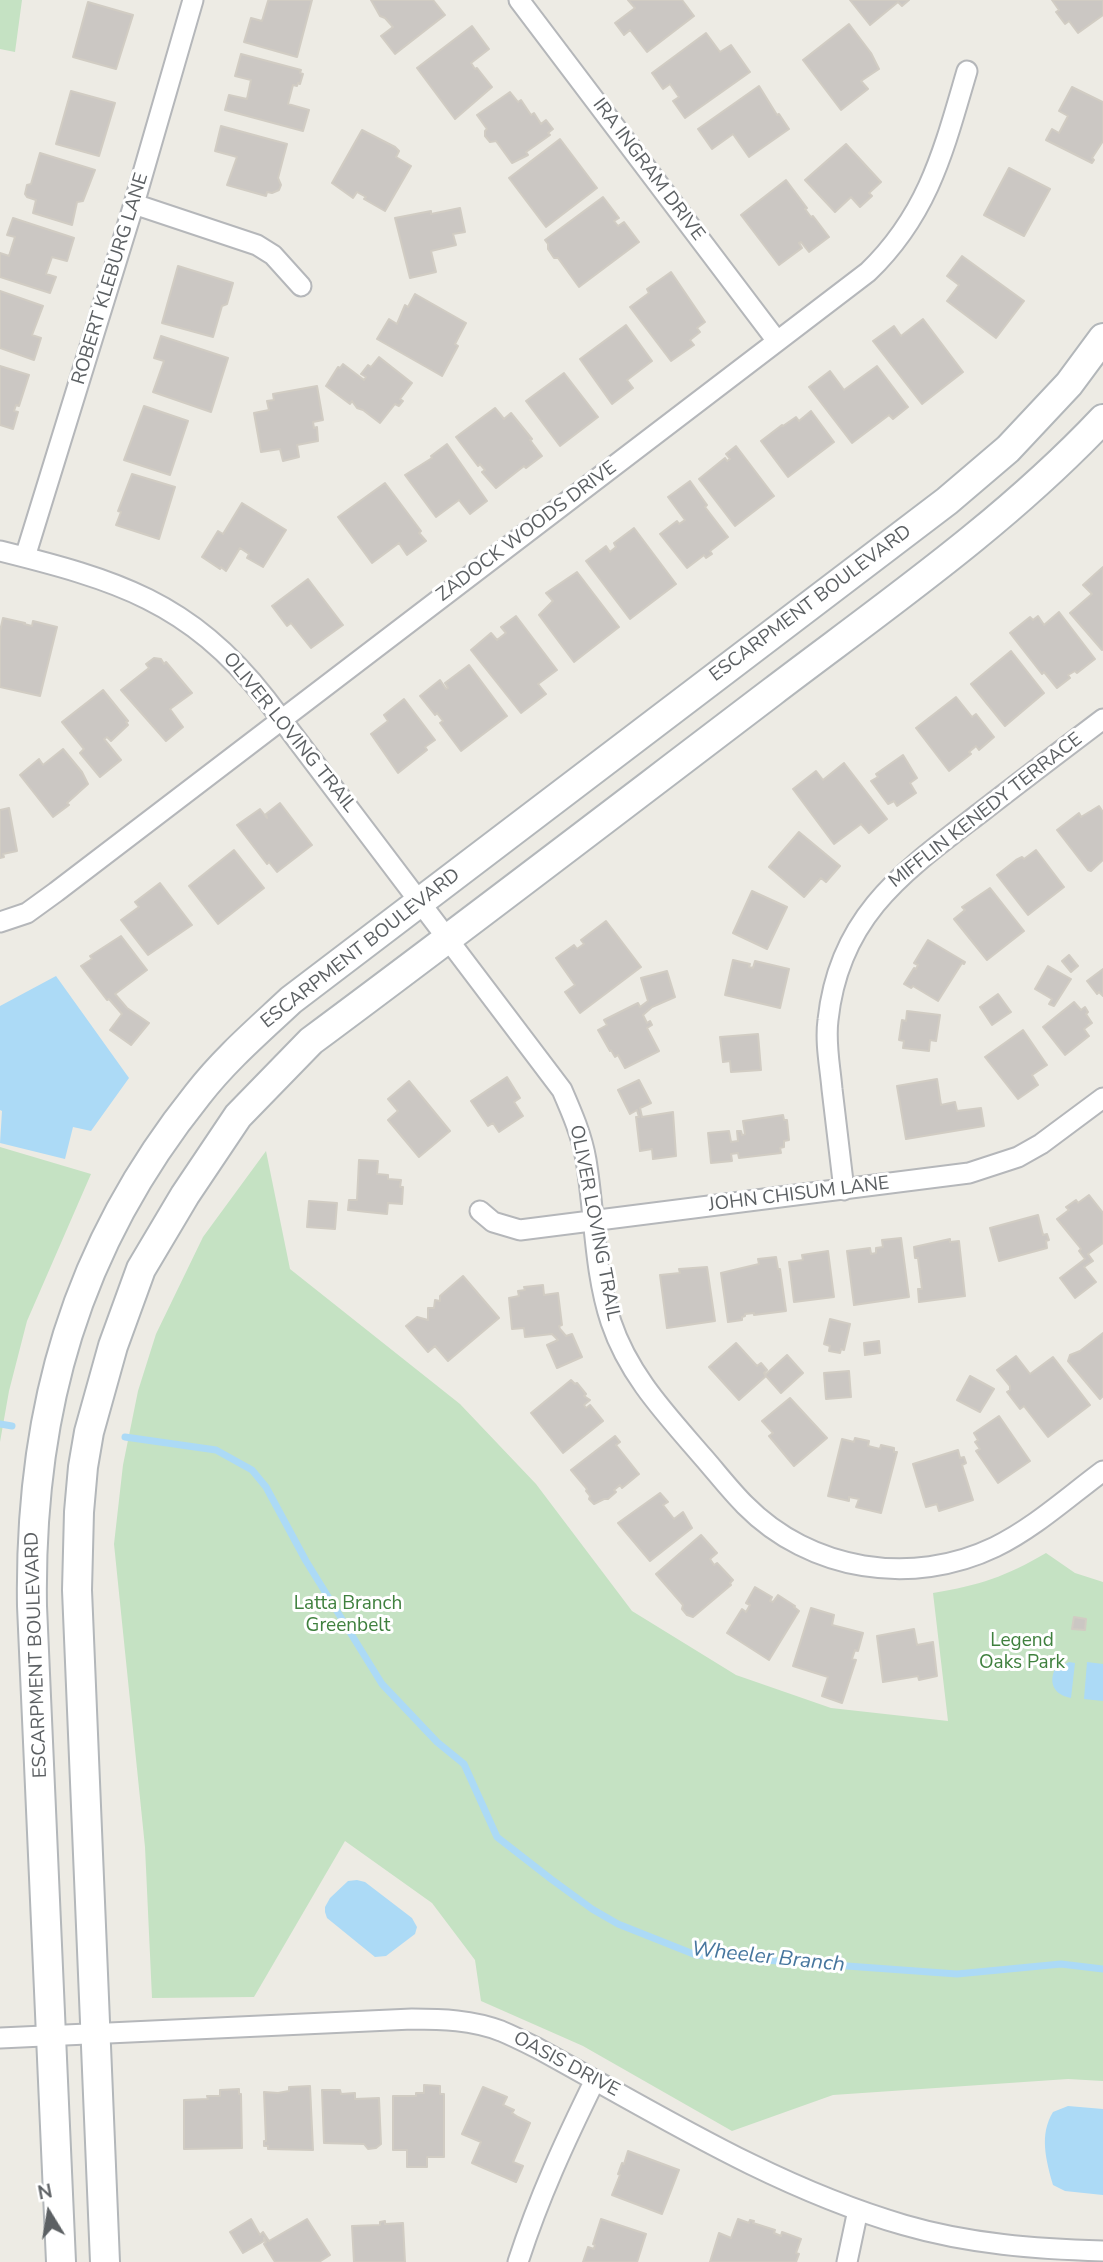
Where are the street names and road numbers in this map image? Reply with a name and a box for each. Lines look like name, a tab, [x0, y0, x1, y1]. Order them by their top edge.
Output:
street label: IRA INGRAM DRIVE	[587, 94, 709, 246]
street label: ROBERT KLEBURG LANE	[68, 171, 154, 387]
street label: ZADOCK WOODS DRIVE	[433, 457, 621, 607]
street label: ESCARPMENT BOULEVARD	[706, 521, 916, 687]
street label: OLIVER LOVING TRAIL	[218, 648, 360, 818]
street label: MIFFLIN KENEDY TERRACE	[885, 729, 1087, 893]
street label: ESCARPMENT BOULEVARD	[257, 864, 465, 1034]
street label: OLIVER LOVING TRAIL	[564, 1123, 624, 1323]
street label: JOHN CHISUM LANE	[707, 1173, 891, 1217]
street label: ESCARPMENT BOULEVARD	[21, 1531, 53, 1779]
street label: OASIS DRIVE	[509, 2027, 623, 2103]

